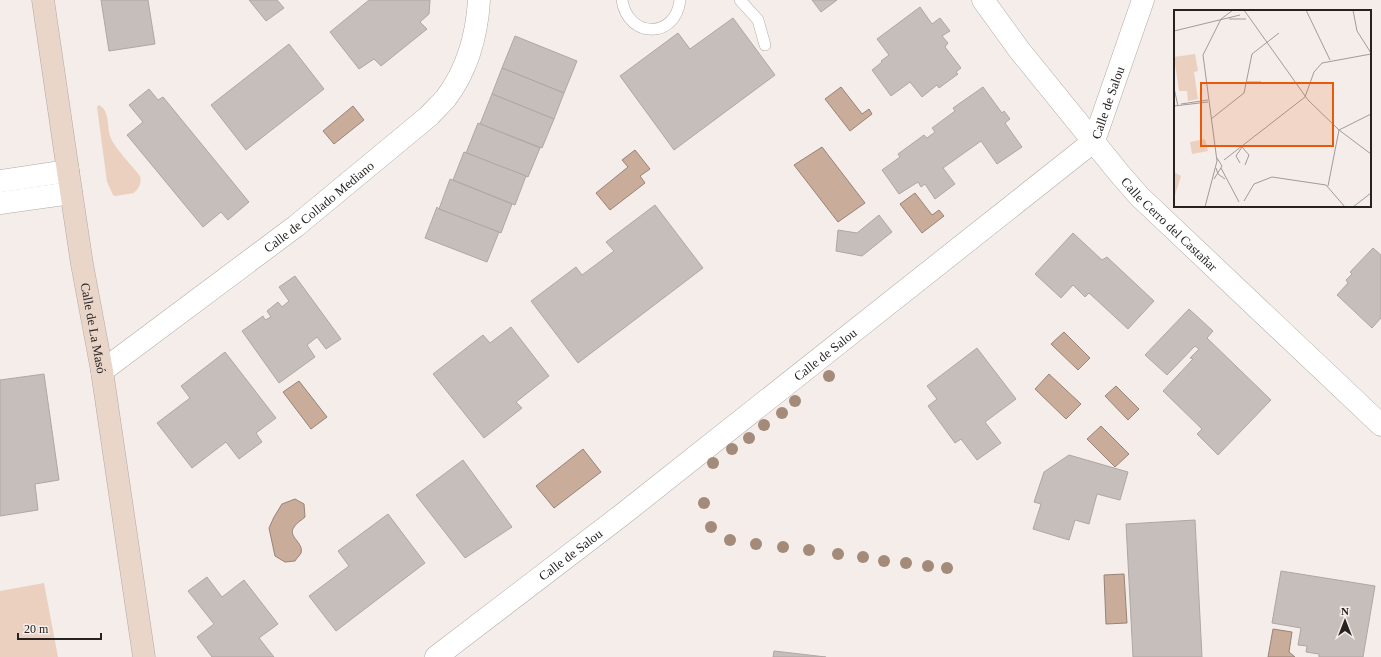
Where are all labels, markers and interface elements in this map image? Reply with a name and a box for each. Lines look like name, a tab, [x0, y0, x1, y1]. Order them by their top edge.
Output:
inset map	[1174, 10, 1371, 207]
street label: Calle de Salou	[1088, 64, 1127, 141]
street label: Calle de Collado Mediano	[261, 158, 377, 255]
street label: Calle Cerro del Castañar	[1118, 174, 1221, 274]
street label: Calle de La Masó	[78, 281, 110, 375]
street label: Calle de Salou	[791, 324, 860, 384]
street label: Calle de Salou	[536, 525, 605, 583]
north arrow	[1325, 601, 1365, 641]
text: N	[1341, 605, 1349, 617]
scale bar	[18, 615, 101, 641]
text: 20 m	[24, 622, 49, 636]

